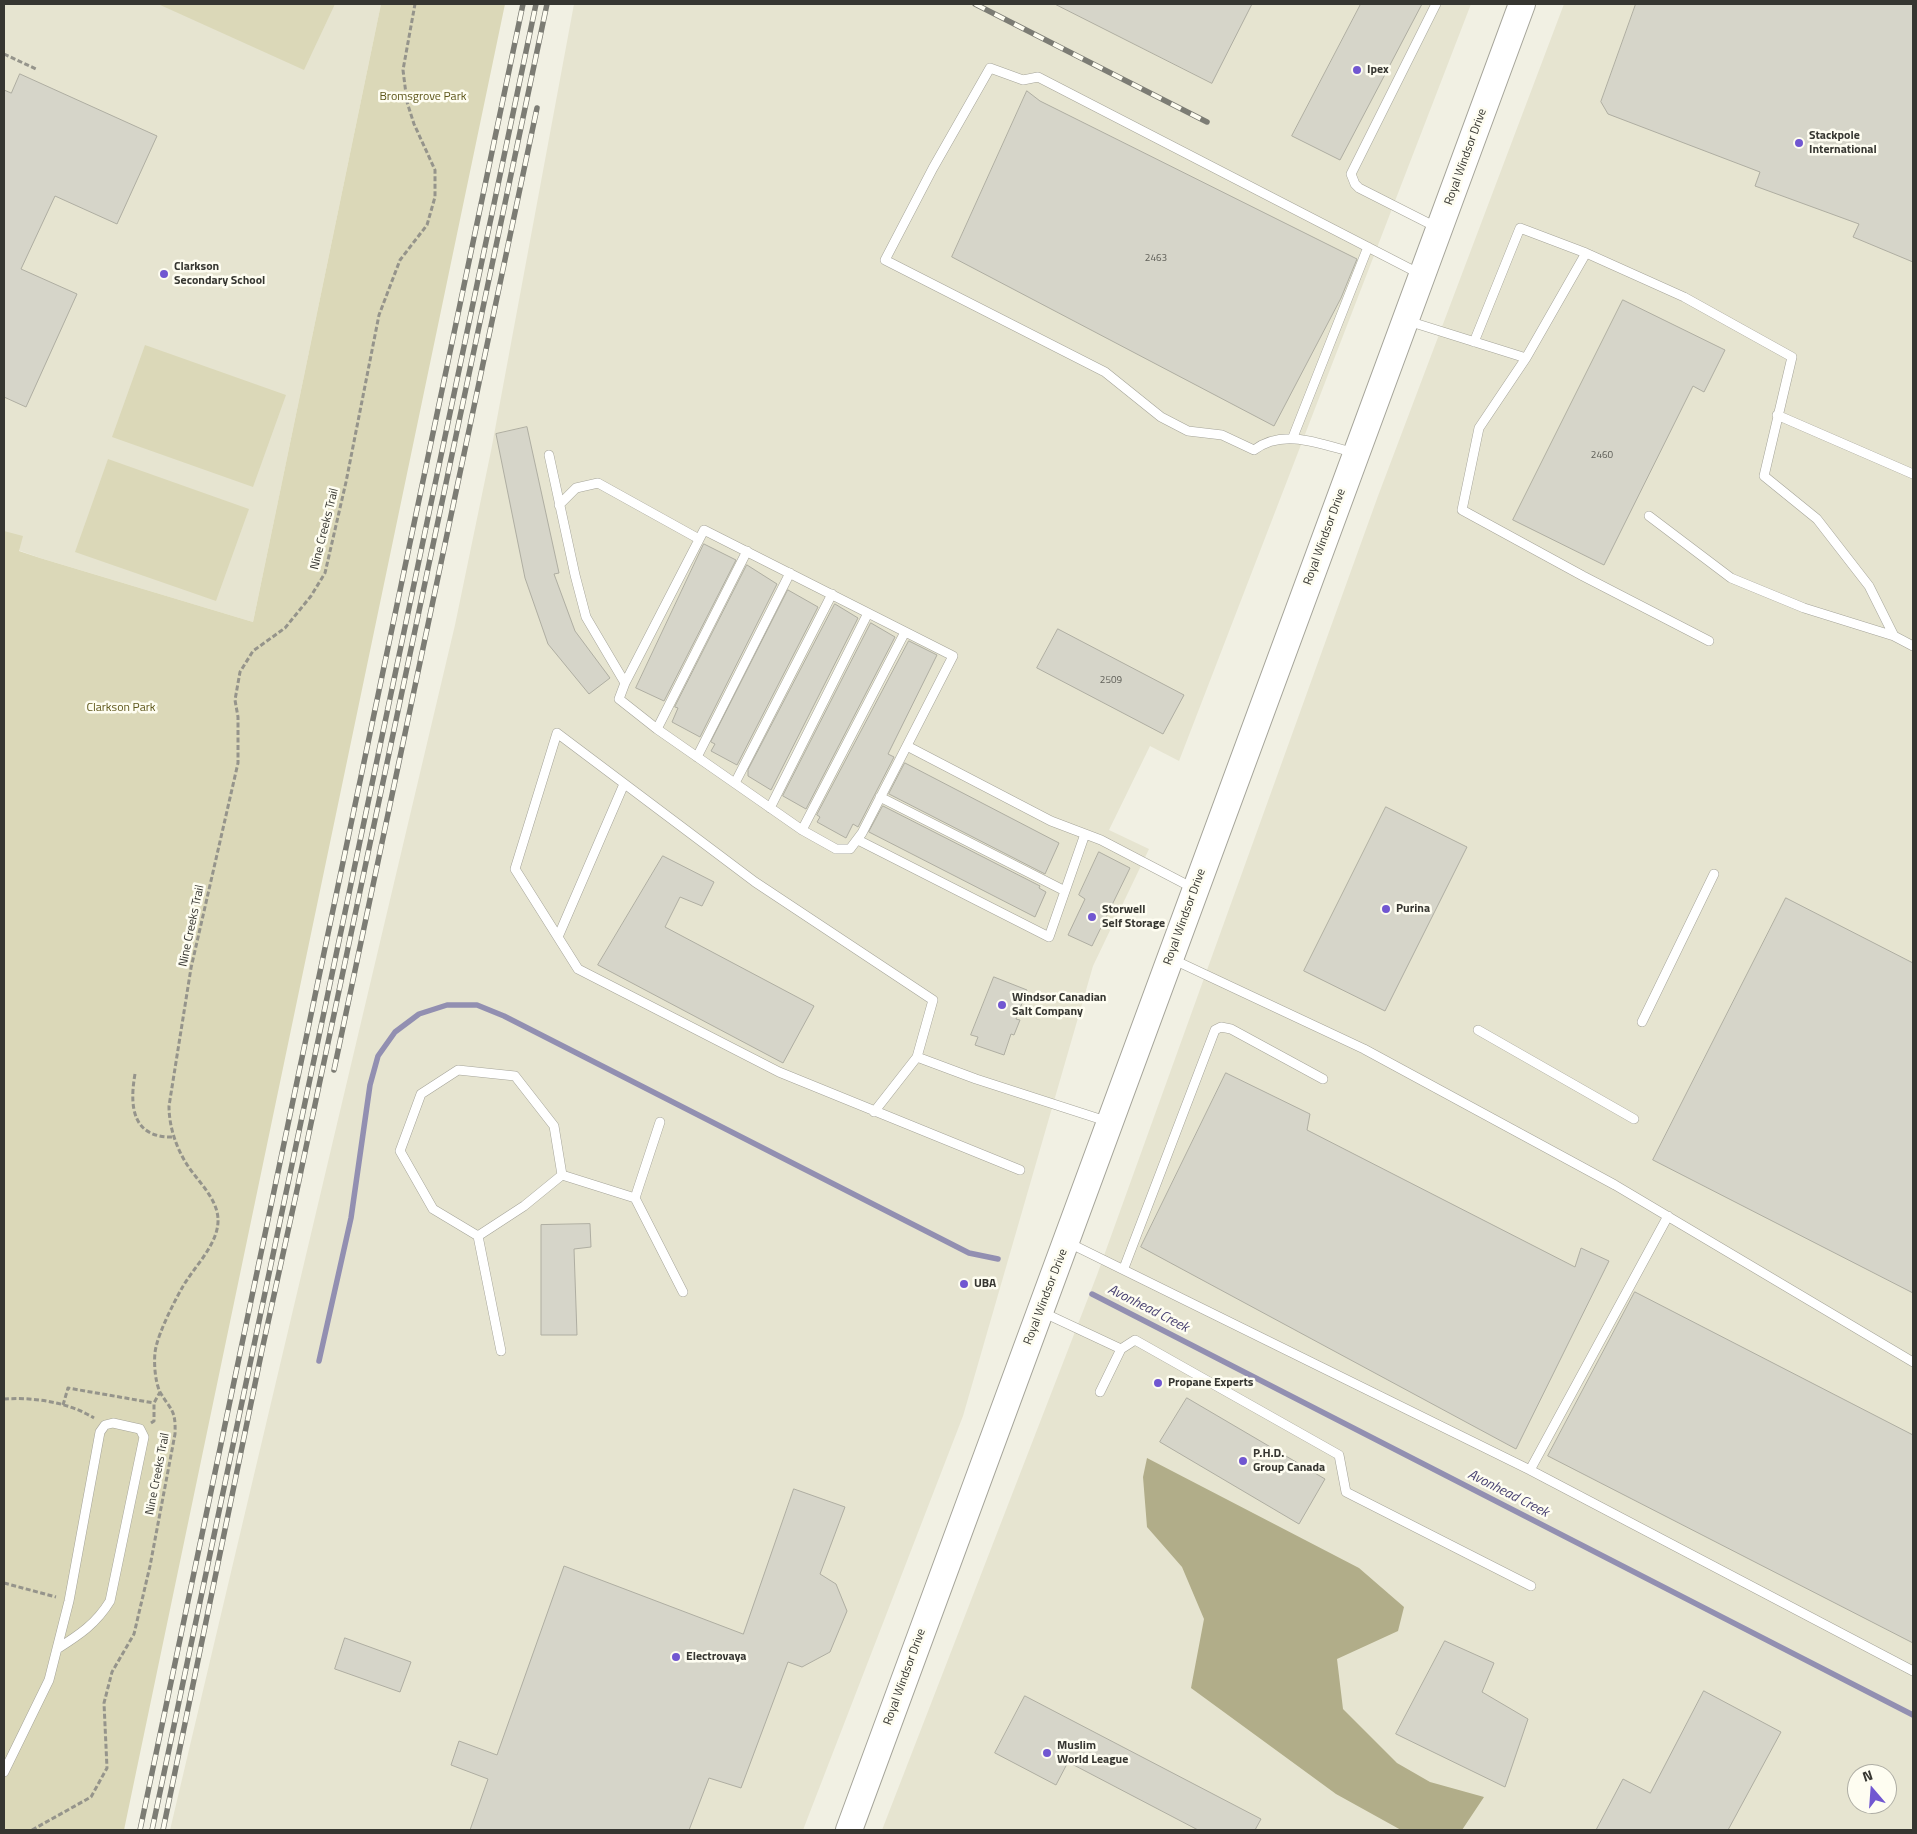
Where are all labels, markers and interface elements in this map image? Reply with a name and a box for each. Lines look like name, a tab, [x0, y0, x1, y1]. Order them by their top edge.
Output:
place label: Ipex	[1367, 63, 1389, 77]
marker: Ipex	[1351, 64, 1363, 76]
park label: Bromsgrove Park	[379, 90, 467, 104]
street label: Royal Windsor Drive	[1442, 107, 1490, 207]
place label: Stackpole International	[1809, 129, 1877, 157]
marker: Stackpole International	[1793, 137, 1805, 149]
house number: 2463	[1145, 253, 1167, 265]
place label: Clarkson Secondary School	[174, 260, 265, 288]
marker: Clarkson Secondary School	[158, 268, 170, 280]
house number: 2460	[1591, 450, 1613, 462]
street label: Nine Creeks Trail	[308, 487, 342, 571]
street label: Royal Windsor Drive	[1301, 487, 1349, 587]
house number: 2509	[1100, 675, 1122, 687]
park label: Clarkson Park	[86, 701, 156, 715]
street label: Royal Windsor Drive	[1161, 867, 1209, 967]
street label: Nine Creeks Trail	[176, 884, 208, 968]
place label: Purina	[1396, 902, 1430, 916]
place label: Storwell Self Storage	[1102, 903, 1165, 931]
marker: Purina	[1380, 903, 1392, 915]
marker: Storwell Self Storage	[1086, 911, 1098, 923]
place label: Windsor Canadian Salt Company	[1012, 991, 1106, 1019]
marker: Windsor Canadian Salt Company	[996, 999, 1008, 1011]
street label: Royal Windsor Drive	[1021, 1247, 1071, 1347]
place label: UBA	[974, 1277, 996, 1291]
marker: UBA	[958, 1278, 970, 1290]
water label: Avonhead Creek	[1105, 1281, 1191, 1337]
place label: Propane Experts	[1168, 1376, 1253, 1390]
marker: Propane Experts	[1152, 1377, 1164, 1389]
street label: Nine Creeks Trail	[143, 1432, 173, 1516]
place label: P.H.D. Group Canada	[1253, 1447, 1325, 1475]
marker: P.H.D. Group Canada	[1237, 1455, 1249, 1467]
water label: Avonhead Creek	[1465, 1466, 1551, 1522]
street label: Royal Windsor Drive	[881, 1627, 929, 1727]
place label: Electrovaya	[686, 1650, 746, 1664]
marker: Electrovaya	[670, 1651, 682, 1663]
place label: Muslim World League	[1057, 1739, 1128, 1767]
marker: Muslim World League	[1041, 1747, 1053, 1759]
north arrow	[1847, 1764, 1897, 1814]
text: N	[1860, 1764, 1875, 1787]

